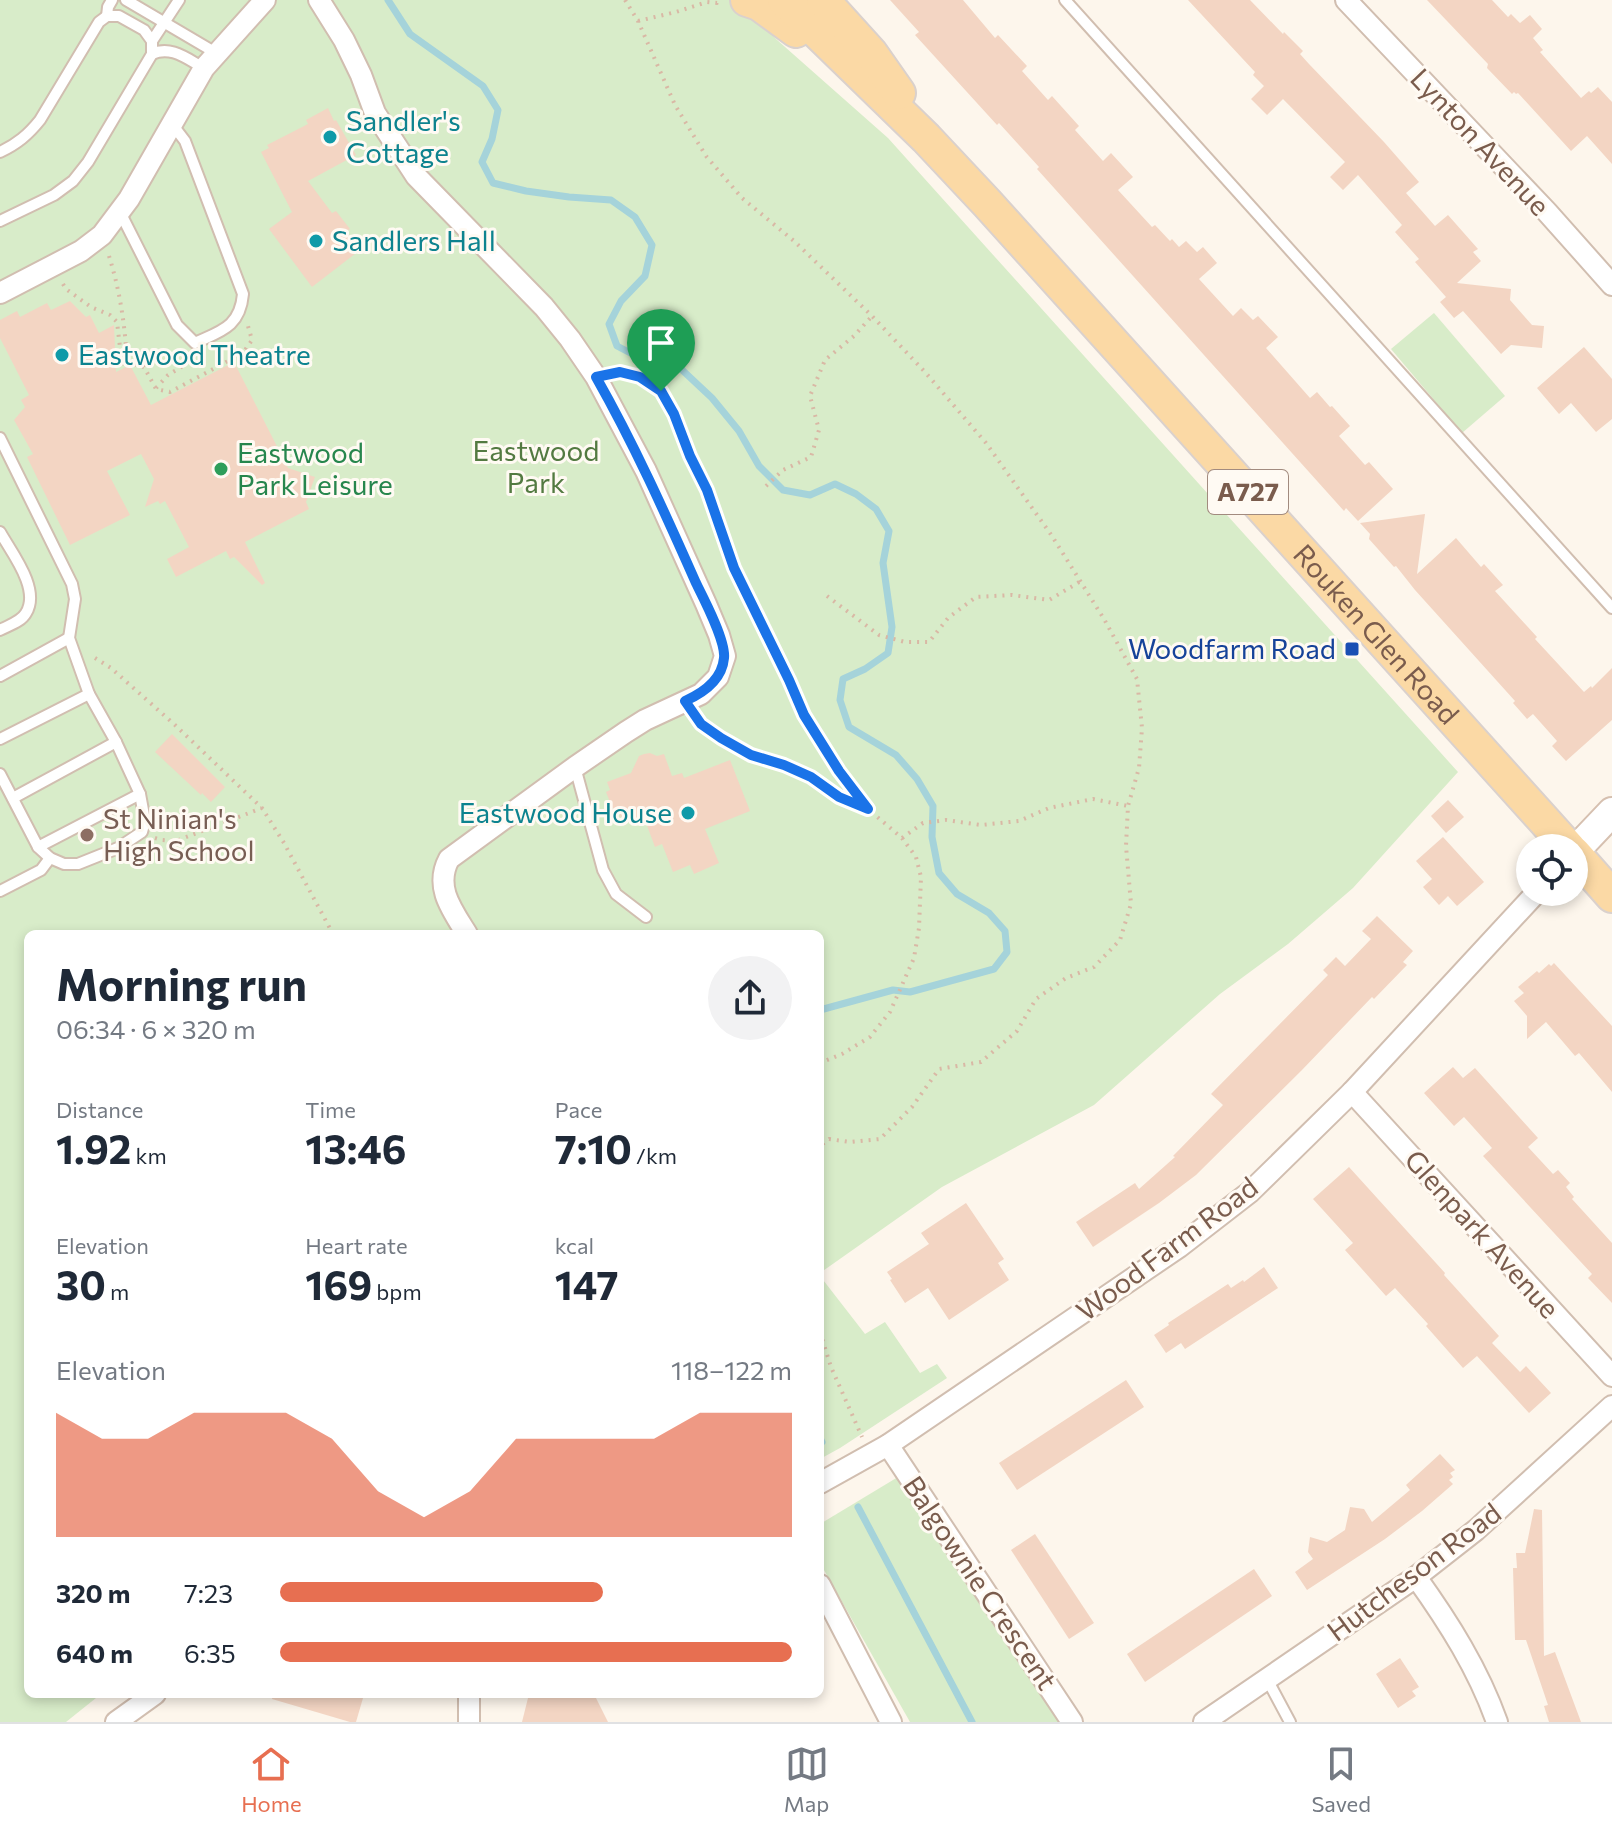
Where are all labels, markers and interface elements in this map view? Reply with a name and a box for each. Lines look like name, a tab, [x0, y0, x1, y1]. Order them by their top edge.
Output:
street label: Lynton Avenue	[1404, 61, 1557, 222]
place label: Sandler's Cottage	[346, 103, 461, 169]
marker: Sandler's Cottage	[321, 128, 339, 146]
place label: Sandlers Hall	[332, 223, 496, 257]
marker: Sandlers Hall	[307, 232, 325, 250]
pin	[627, 309, 695, 391]
icon: arrive	[639, 321, 683, 365]
place label: Eastwood Theatre	[78, 337, 311, 371]
marker: Eastwood Theatre	[53, 346, 71, 364]
park label: Eastwood Park	[473, 433, 599, 499]
place label: Eastwood Park Leisure	[237, 435, 393, 501]
marker: Eastwood Park Leisure	[212, 460, 230, 478]
road number: A727	[1208, 470, 1288, 514]
street label: Rouken Glen Road	[1287, 537, 1467, 730]
place label: Woodfarm Road	[1128, 631, 1336, 665]
marker: Woodfarm Road	[1343, 640, 1361, 658]
place label: Eastwood House	[459, 795, 672, 829]
place label: St Ninian's High School	[103, 801, 255, 867]
marker: Eastwood House	[679, 804, 697, 822]
marker: St Ninian's High School	[78, 826, 96, 844]
map controls	[1516, 834, 1588, 906]
button: locate	[1516, 834, 1588, 906]
text: Morning run	[56, 956, 307, 1010]
button: share	[708, 956, 792, 1040]
text: 06:34 · 6 × 320 m	[56, 1013, 256, 1044]
text: Distance	[56, 1096, 143, 1123]
text: Time	[305, 1096, 356, 1123]
text: Pace	[555, 1096, 602, 1123]
text: 1.92	[56, 1123, 131, 1172]
text: 13:46	[305, 1123, 407, 1172]
text: 7:10	[555, 1123, 632, 1172]
text: km	[131, 1142, 167, 1169]
text: /km	[632, 1142, 677, 1169]
street label: Glenpark Avenue	[1398, 1142, 1567, 1324]
street label: Wood Farm Road	[1069, 1169, 1264, 1327]
text: Elevation	[56, 1232, 149, 1259]
text: Heart rate	[305, 1232, 408, 1259]
text: kcal	[555, 1232, 594, 1259]
text: 30	[56, 1259, 106, 1308]
text: 169	[305, 1259, 372, 1308]
text: 147	[555, 1259, 618, 1308]
text: m	[106, 1278, 129, 1305]
text: bpm	[372, 1278, 422, 1305]
text: Elevation	[56, 1354, 166, 1385]
text: 118–122 m	[671, 1354, 792, 1385]
street label: Balgownie Crescent	[897, 1469, 1065, 1696]
street label: Hutcheson Road	[1320, 1495, 1507, 1648]
text: 320 m	[56, 1577, 131, 1608]
text: 7:23	[184, 1577, 233, 1608]
text: 640 m	[56, 1637, 133, 1668]
text: 6:35	[184, 1637, 236, 1668]
tab: Home	[241, 1742, 302, 1817]
tab: Map	[784, 1742, 829, 1817]
tab: Saved	[1311, 1742, 1371, 1817]

